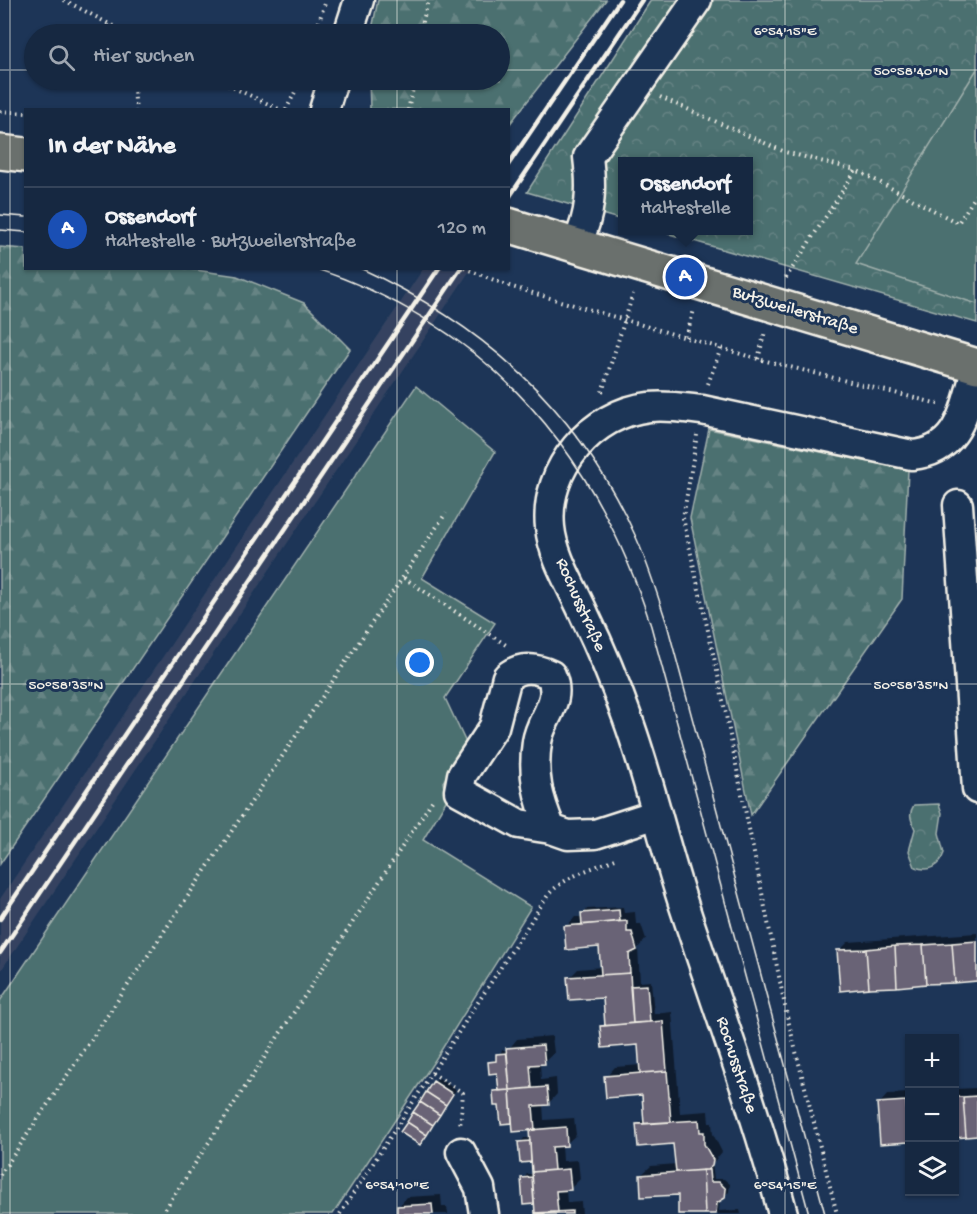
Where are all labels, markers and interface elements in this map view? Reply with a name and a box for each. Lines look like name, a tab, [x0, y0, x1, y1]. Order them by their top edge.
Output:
text: 6°54'15"E	[754, 23, 817, 41]
search box	[24, 24, 510, 90]
icon: search	[45, 41, 78, 74]
text: Hier suchen	[93, 44, 194, 70]
text: 50°58'40"N	[874, 63, 949, 81]
text: In der Nähe	[48, 132, 176, 163]
popup	[618, 157, 753, 235]
text: Ossendorf	[640, 172, 730, 198]
text: Haltestelle	[640, 198, 731, 221]
text: Ossendorf	[105, 205, 195, 231]
text: A	[62, 218, 73, 241]
text: 120 m	[438, 218, 486, 241]
text: Haltestelle · Butzweilerstraße	[105, 231, 356, 254]
pin: A	[666, 254, 704, 300]
street label: Butzweilerstraße	[729, 282, 861, 340]
street label: Rochusstraße	[550, 555, 610, 656]
your location	[405, 648, 434, 677]
text: 50°58'35"N	[29, 677, 104, 695]
text: 50°58'35"N	[874, 677, 949, 695]
street label: Rochusstraße	[711, 1014, 762, 1117]
map controls	[905, 1034, 959, 1196]
button: +	[905, 1034, 959, 1088]
button: −	[905, 1088, 959, 1142]
button: layers	[905, 1142, 959, 1196]
text: 6°54'10"E	[365, 1177, 429, 1195]
text: 6°54'15"E	[754, 1177, 817, 1195]

